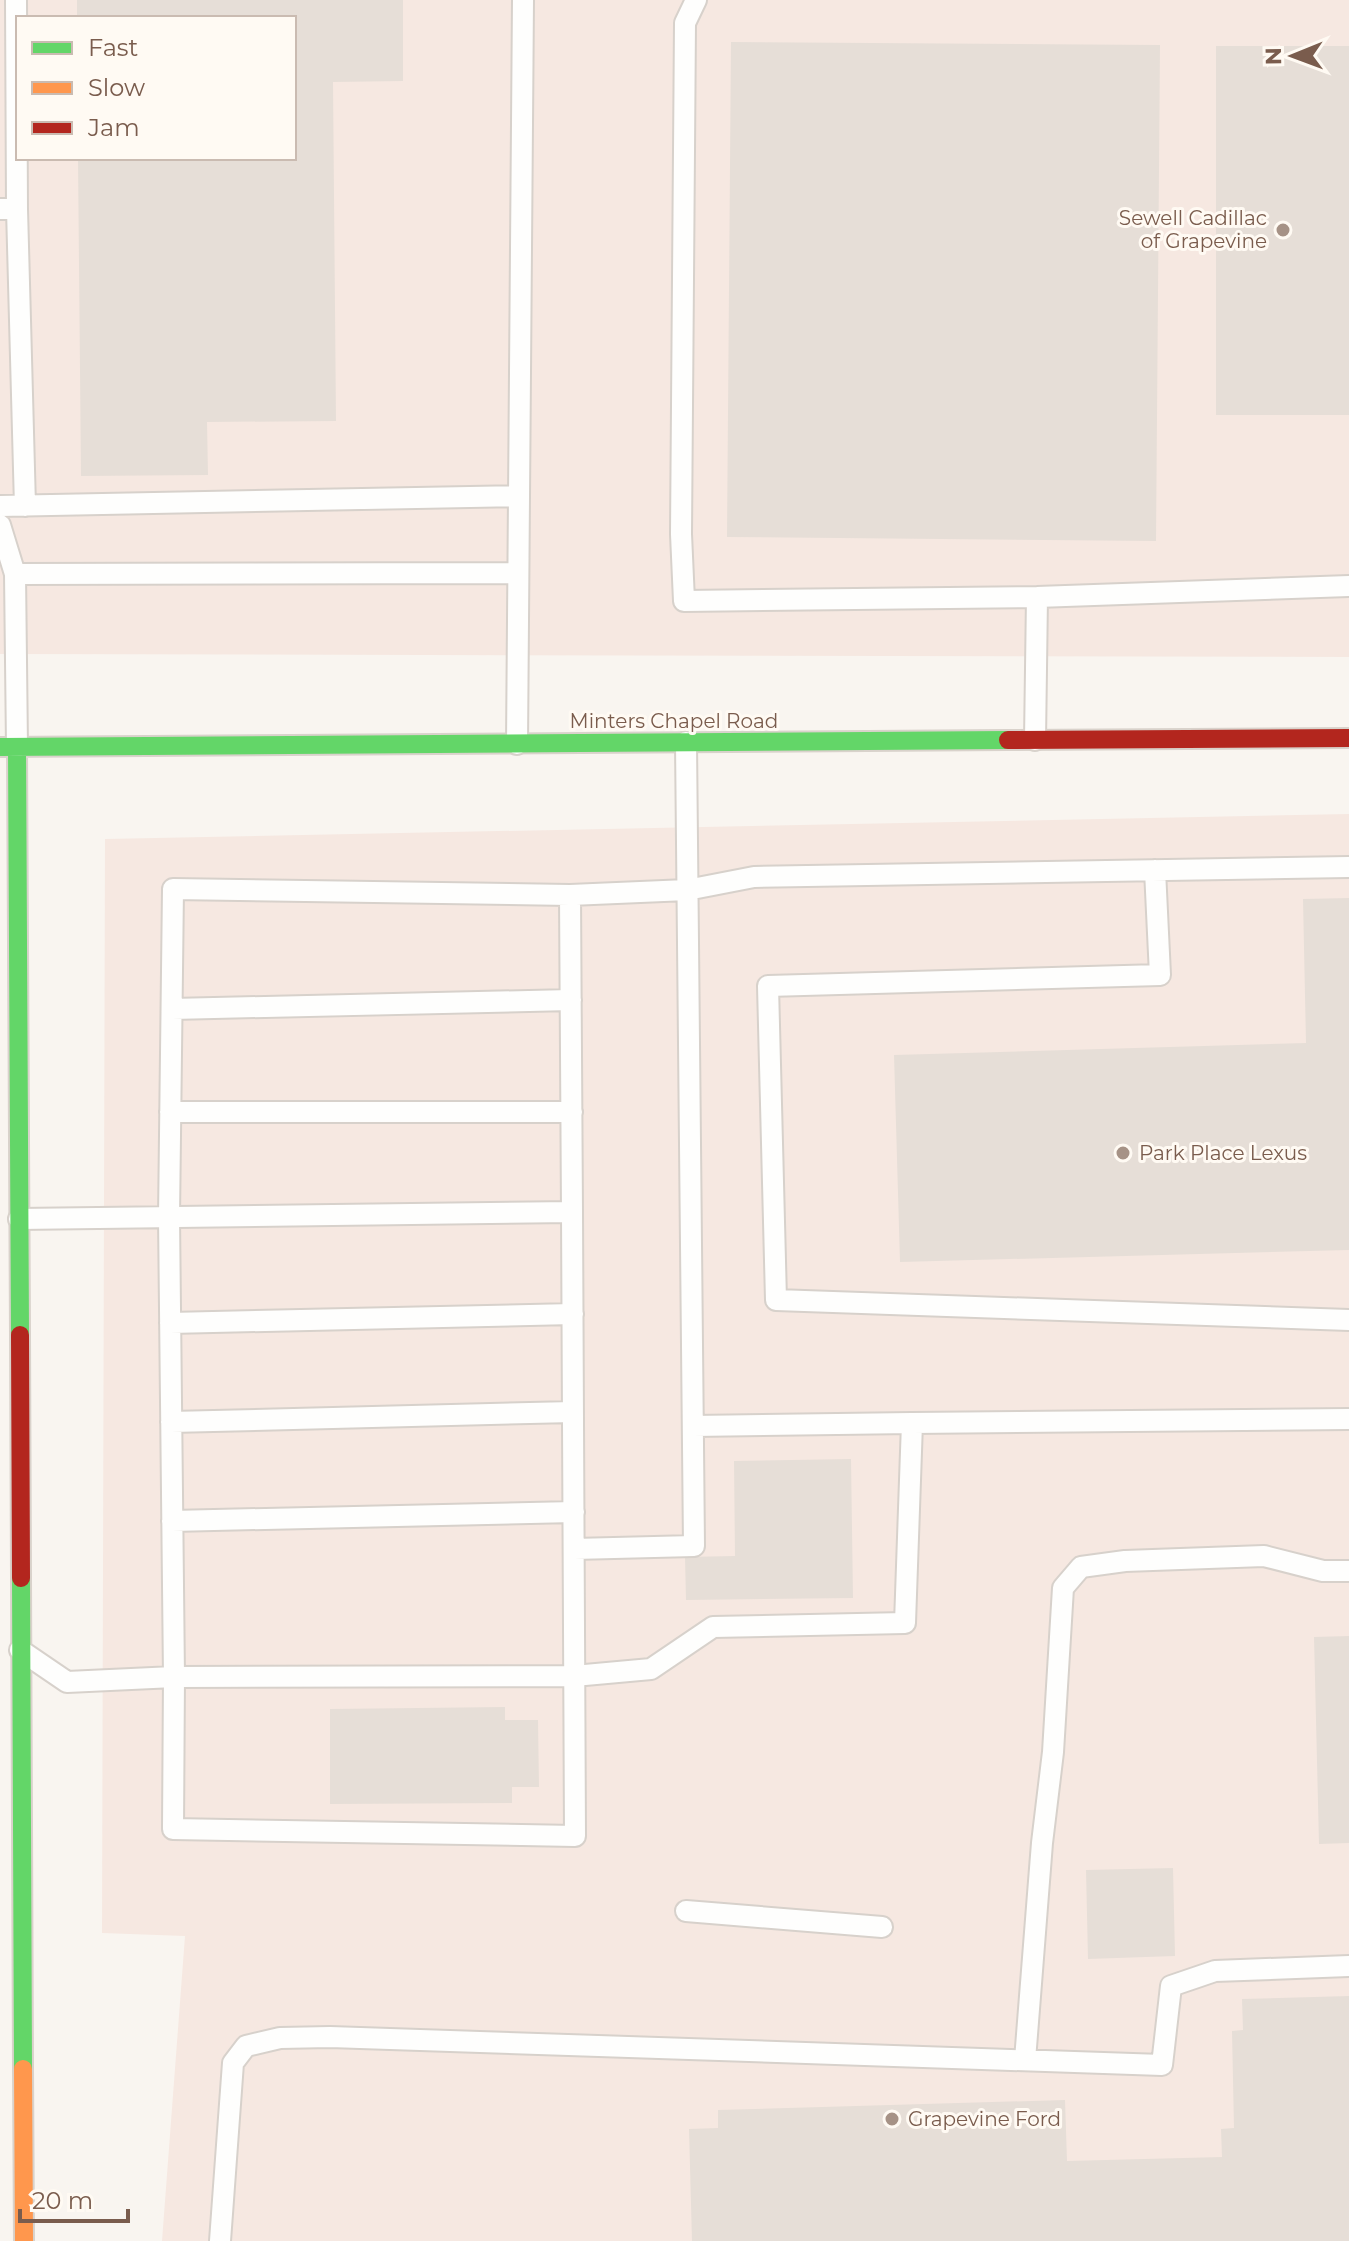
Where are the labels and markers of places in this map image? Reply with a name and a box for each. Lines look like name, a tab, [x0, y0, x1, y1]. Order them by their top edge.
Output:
place label: Sewell Cadillac of Grapevine	[1119, 206, 1267, 253]
marker: Sewell Cadillac of Grapevine	[1274, 221, 1292, 239]
place label: Park Place Lexus	[1139, 1141, 1307, 1165]
marker: Park Place Lexus	[1114, 1144, 1132, 1162]
place label: Grapevine Ford	[908, 2107, 1061, 2131]
marker: Grapevine Ford	[883, 2110, 901, 2128]

